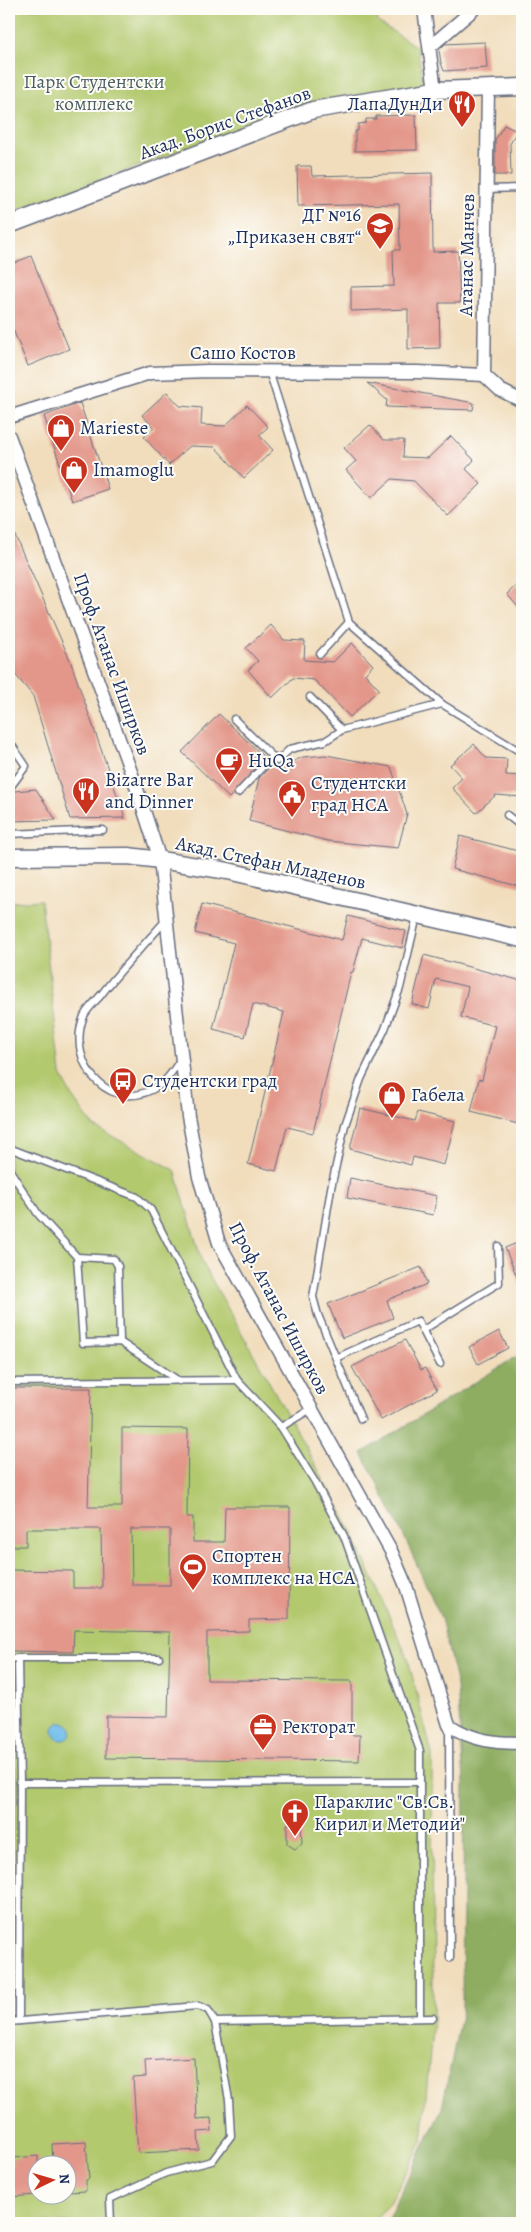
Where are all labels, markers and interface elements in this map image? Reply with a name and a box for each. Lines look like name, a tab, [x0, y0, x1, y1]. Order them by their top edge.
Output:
park label: Парк Студентски комплекс	[23, 69, 165, 117]
street label: Акад. Борис Стефанов	[135, 80, 314, 166]
restaurant icon: ЛапаДунДи	[447, 89, 477, 128]
place label: ЛапаДунДи	[348, 91, 443, 117]
street label: Атанас Манчев	[453, 193, 481, 318]
place label: ДГ №16 „Приказен свят“	[228, 202, 361, 250]
school or university icon: ДГ №16 „Приказен свят“	[365, 211, 395, 250]
street label: Сашо Костов	[190, 340, 296, 366]
shop icon: Marieste	[46, 413, 76, 452]
place label: Marieste	[80, 415, 148, 441]
shop icon: Imamoglu	[59, 455, 89, 494]
place label: Imamoglu	[93, 457, 175, 483]
street label: Проф. Атанас Иширков	[67, 569, 157, 759]
cafe icon: HuQa	[214, 746, 244, 785]
place label: HuQa	[248, 748, 295, 774]
place label: Bizarre Bar and Dinner	[105, 767, 194, 815]
place label: Студентски град НСА	[311, 770, 407, 818]
restaurant icon: Bizarre Bar and Dinner	[71, 776, 101, 815]
public building icon: Студентски град НСА	[277, 779, 307, 818]
street label: Акад. Стефан Младенов	[173, 830, 368, 896]
bus stop icon: Студентски град	[108, 1066, 138, 1105]
place label: Студентски град	[142, 1068, 277, 1094]
shop icon: Габела	[377, 1080, 407, 1119]
place label: Габела	[411, 1082, 465, 1108]
street label: Проф. Атанас Иширков	[222, 1217, 336, 1399]
place label: Спортен комплекс на НСА	[212, 1543, 356, 1591]
sports icon: Спортен комплекс на НСА	[178, 1552, 208, 1591]
office icon: Ректорат	[248, 1712, 278, 1751]
place label: Ректорат	[282, 1714, 356, 1740]
place label: Параклис "Св.Св. Кирил и Методий"	[314, 1789, 465, 1837]
church icon: Параклис "Св.Св. Кирил и Методий"	[280, 1798, 310, 1837]
north arrow	[28, 2154, 78, 2204]
text: N	[55, 2173, 74, 2185]

